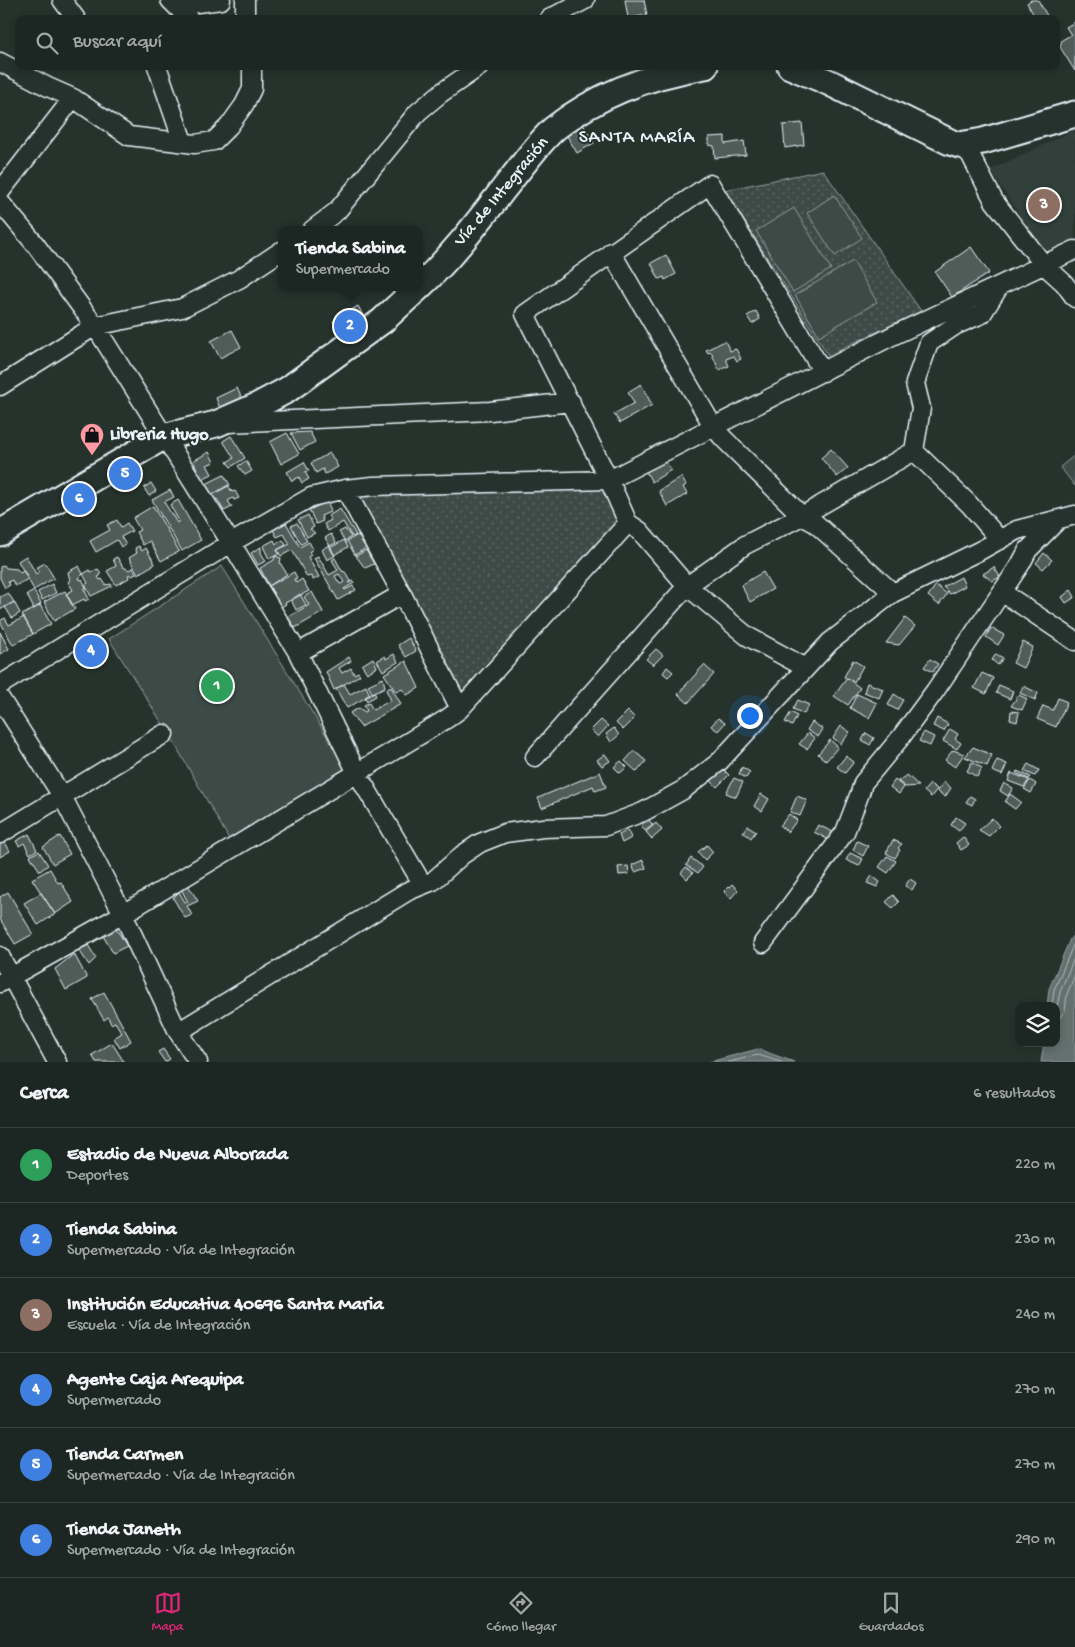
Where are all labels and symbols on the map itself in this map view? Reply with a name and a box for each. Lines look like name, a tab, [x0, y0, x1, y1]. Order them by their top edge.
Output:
district label: SANTA MARÍA	[579, 127, 696, 150]
street label: Vía de Integración	[450, 133, 554, 252]
pin: 3	[1028, 186, 1060, 224]
pin: 2	[334, 307, 366, 345]
shop icon: Libreria Hugo	[79, 422, 105, 456]
place label: Libreria Hugo	[110, 425, 209, 446]
pin: 5	[109, 455, 141, 493]
pin: 6	[63, 480, 95, 518]
pin: 4	[75, 632, 107, 670]
pin: 1	[201, 667, 233, 705]
your location	[737, 703, 763, 729]

